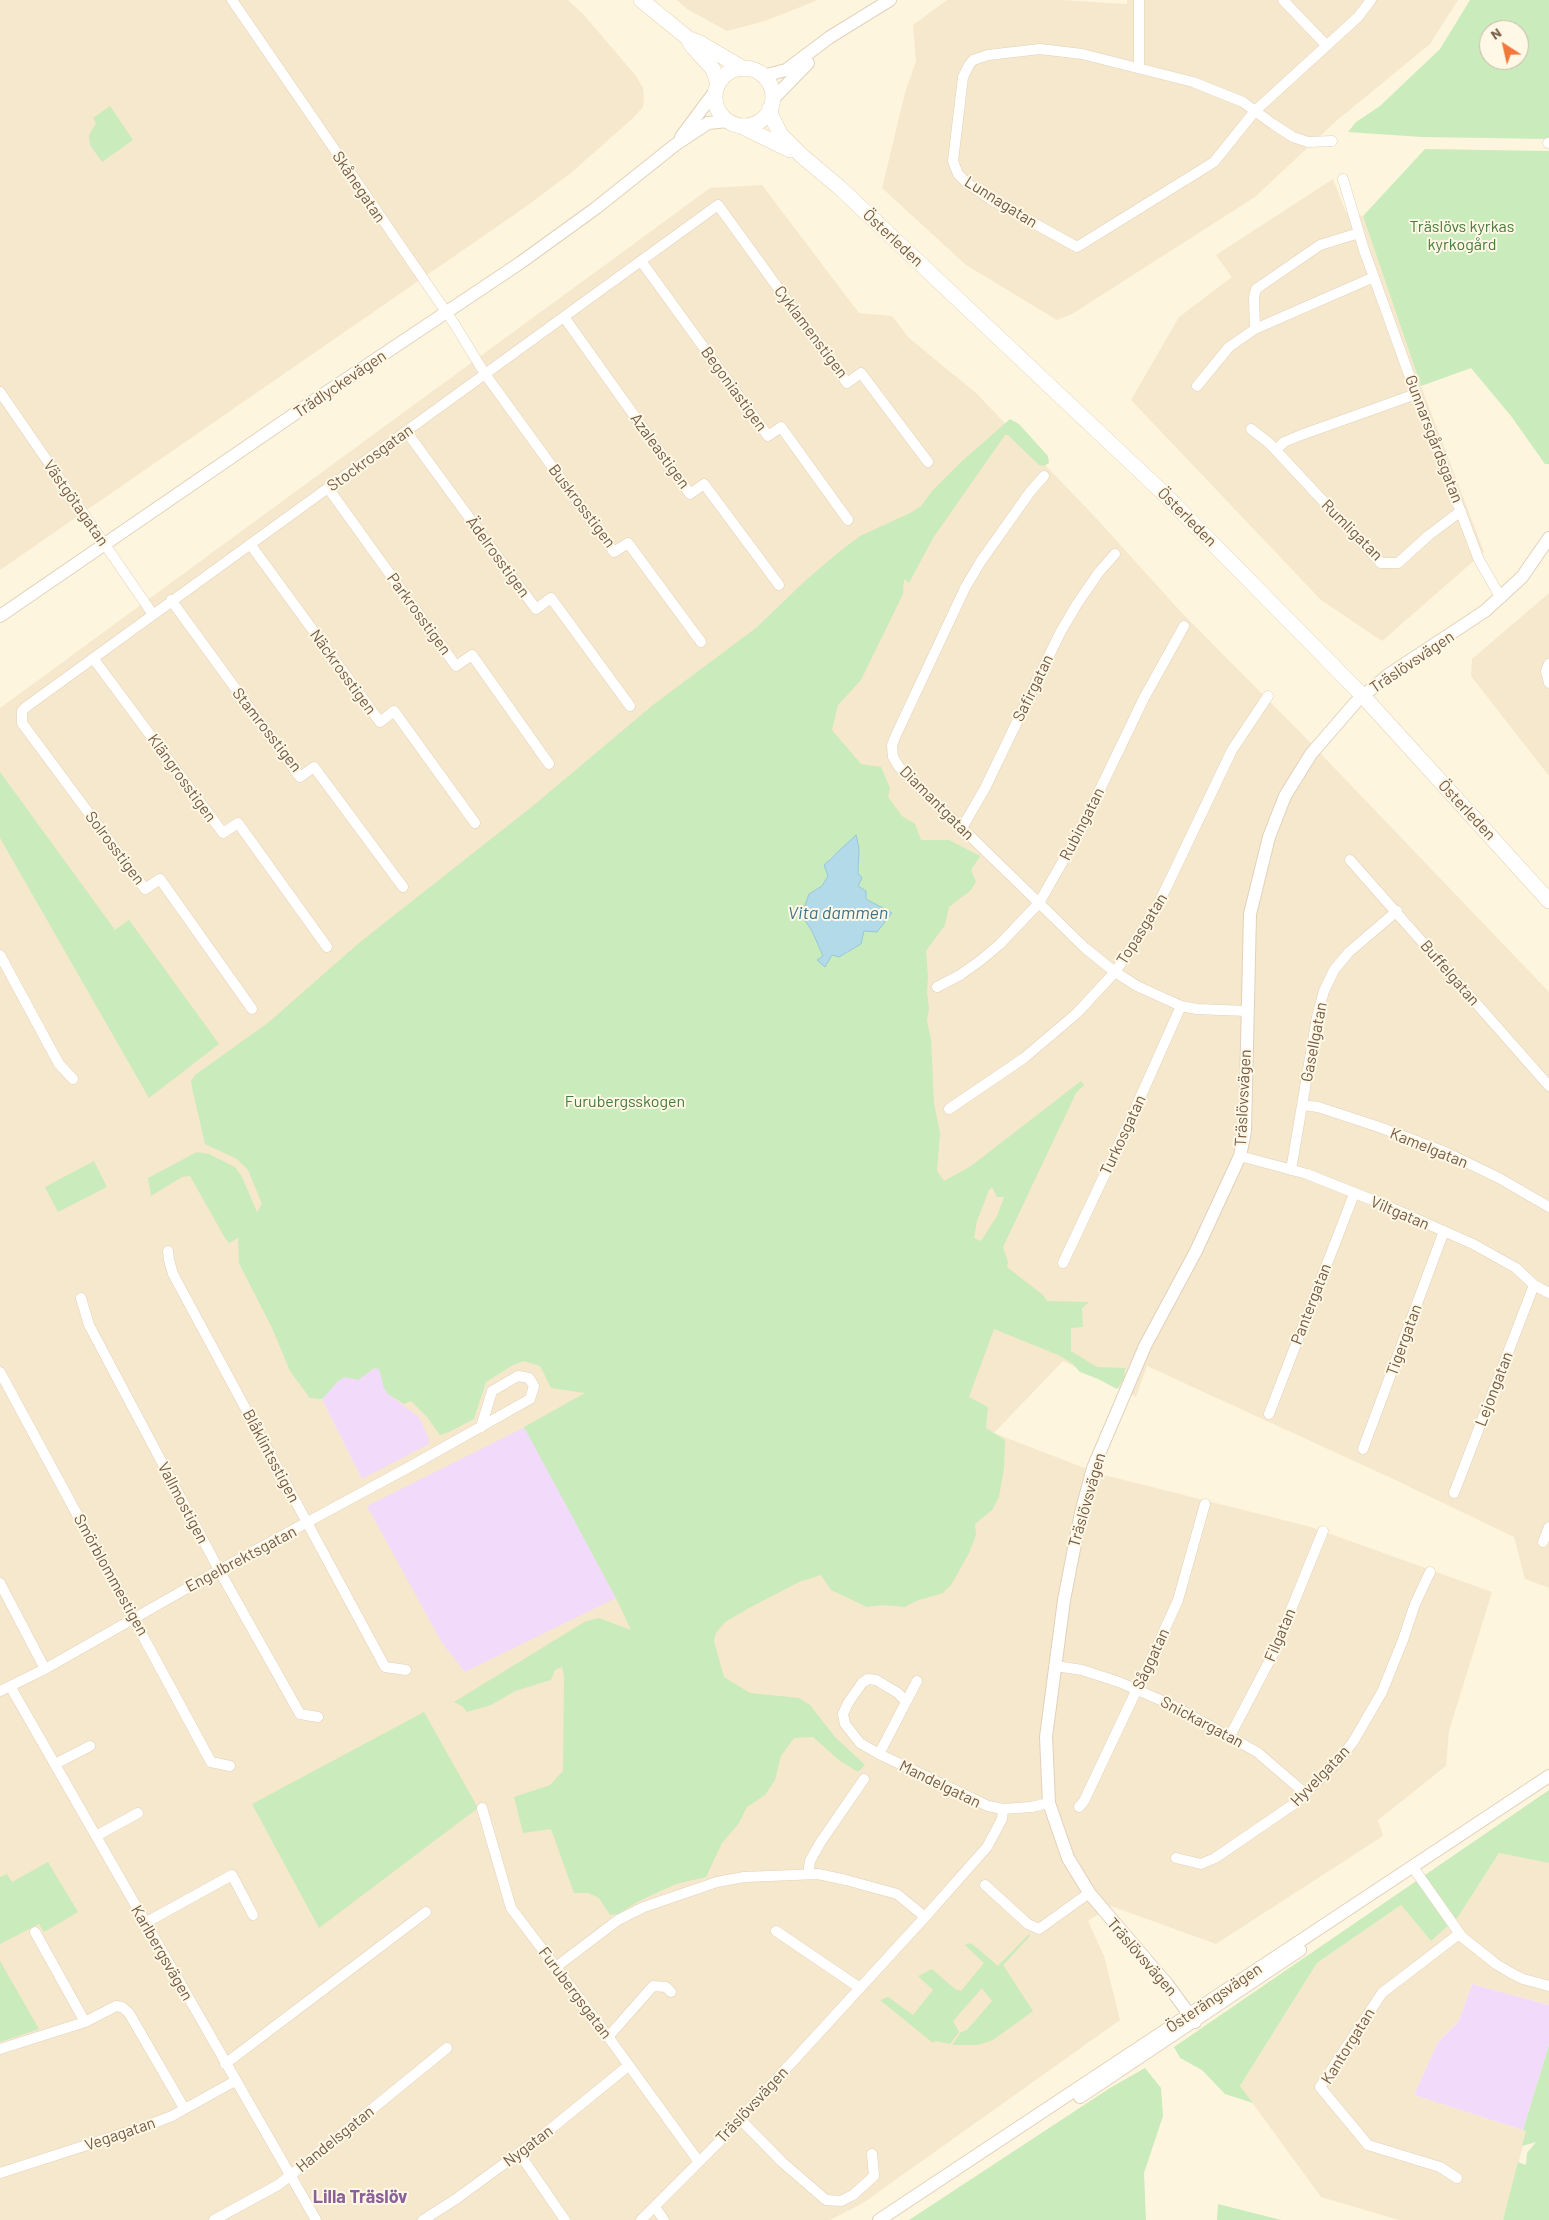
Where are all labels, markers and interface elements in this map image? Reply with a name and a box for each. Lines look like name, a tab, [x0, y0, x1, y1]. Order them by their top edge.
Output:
north arrow	[1479, 20, 1529, 70]
text: N	[1487, 23, 1504, 43]
street label: Skånegatan	[328, 148, 390, 226]
street label: Lunnagatan	[961, 172, 1041, 232]
street label: Österleden	[859, 205, 927, 271]
park label: Träslövs kyrkas kyrkogård	[1410, 217, 1514, 255]
street label: Cyklamenstigen	[770, 282, 852, 382]
street label: Begoniastigen	[697, 343, 771, 435]
street label: Trädlyckevägen	[290, 346, 390, 422]
street label: Gunnarsgårdsgatan	[1401, 372, 1467, 506]
street label: Azaleastigen	[626, 410, 694, 492]
street label: Stockrosgatan	[323, 420, 417, 496]
street label: Västgötagatan	[39, 456, 113, 550]
street label: Buskrosstigen	[544, 461, 620, 551]
street label: Österleden	[1153, 483, 1221, 551]
street label: Rumligatan	[1317, 495, 1387, 565]
street label: Ädelrosstigen	[462, 513, 534, 601]
street label: Parkrosstigen	[383, 569, 455, 659]
street label: Näckrosstigen	[306, 626, 380, 718]
street label: Träslövsvägen	[1366, 627, 1458, 697]
street label: Safirgatan	[1009, 651, 1057, 725]
street label: Stamrosstigen	[228, 684, 306, 776]
street label: Klängrosstigen	[144, 730, 220, 826]
street label: Diamantgatan	[896, 762, 978, 844]
street label: Österleden	[1434, 776, 1500, 844]
street label: Rubingatan	[1055, 784, 1109, 864]
street label: Solrosstigen	[81, 807, 149, 889]
street label: Topasgatan	[1112, 890, 1172, 968]
water label: Vita dammen	[788, 902, 888, 924]
street label: Buffelgatan	[1416, 936, 1484, 1010]
street label: Gasellgatan	[1297, 1001, 1331, 1083]
street label: Träslövsvägen	[1231, 1049, 1255, 1147]
park label: Furubergsskogen	[565, 1092, 685, 1112]
street label: Turkosgatan	[1096, 1092, 1150, 1178]
street label: Kamelgatan	[1387, 1124, 1471, 1172]
street label: Viltgatan	[1368, 1192, 1432, 1234]
street label: Pantergatan	[1287, 1261, 1335, 1347]
street label: Tigergatan	[1382, 1301, 1426, 1379]
street label: Lejongatan	[1471, 1349, 1517, 1429]
street label: Blåklintsstigen	[238, 1406, 304, 1506]
street label: Träslövsvägen	[1064, 1451, 1110, 1549]
street label: Vallmostigen	[154, 1459, 212, 1547]
street label: Smörblommestigen	[70, 1511, 152, 1639]
street label: Engelbrektsgatan	[182, 1522, 300, 1596]
street label: Filgatan	[1260, 1605, 1300, 1665]
street label: Såggatan	[1128, 1625, 1174, 1693]
street label: Snickargatan	[1157, 1692, 1247, 1752]
street label: Hyvelgatan	[1286, 1742, 1354, 1810]
street label: Mandelgatan	[896, 1756, 984, 1812]
street label: Karlbergsvägen	[127, 1902, 197, 2004]
street label: Träslövsvägen	[1103, 1914, 1181, 2000]
street label: Furubergsgatan	[534, 1943, 616, 2043]
street label: Österängsvägen	[1163, 1959, 1265, 2037]
street label: Kantorgatan	[1317, 2005, 1379, 2087]
street label: Träslövsvägen	[712, 2063, 792, 2147]
street label: Handelsgatan	[292, 2102, 378, 2176]
street label: Vegagatan	[82, 2113, 158, 2155]
street label: Nygatan	[499, 2121, 557, 2171]
district label: Lilla Träslöv	[313, 2186, 407, 2208]

